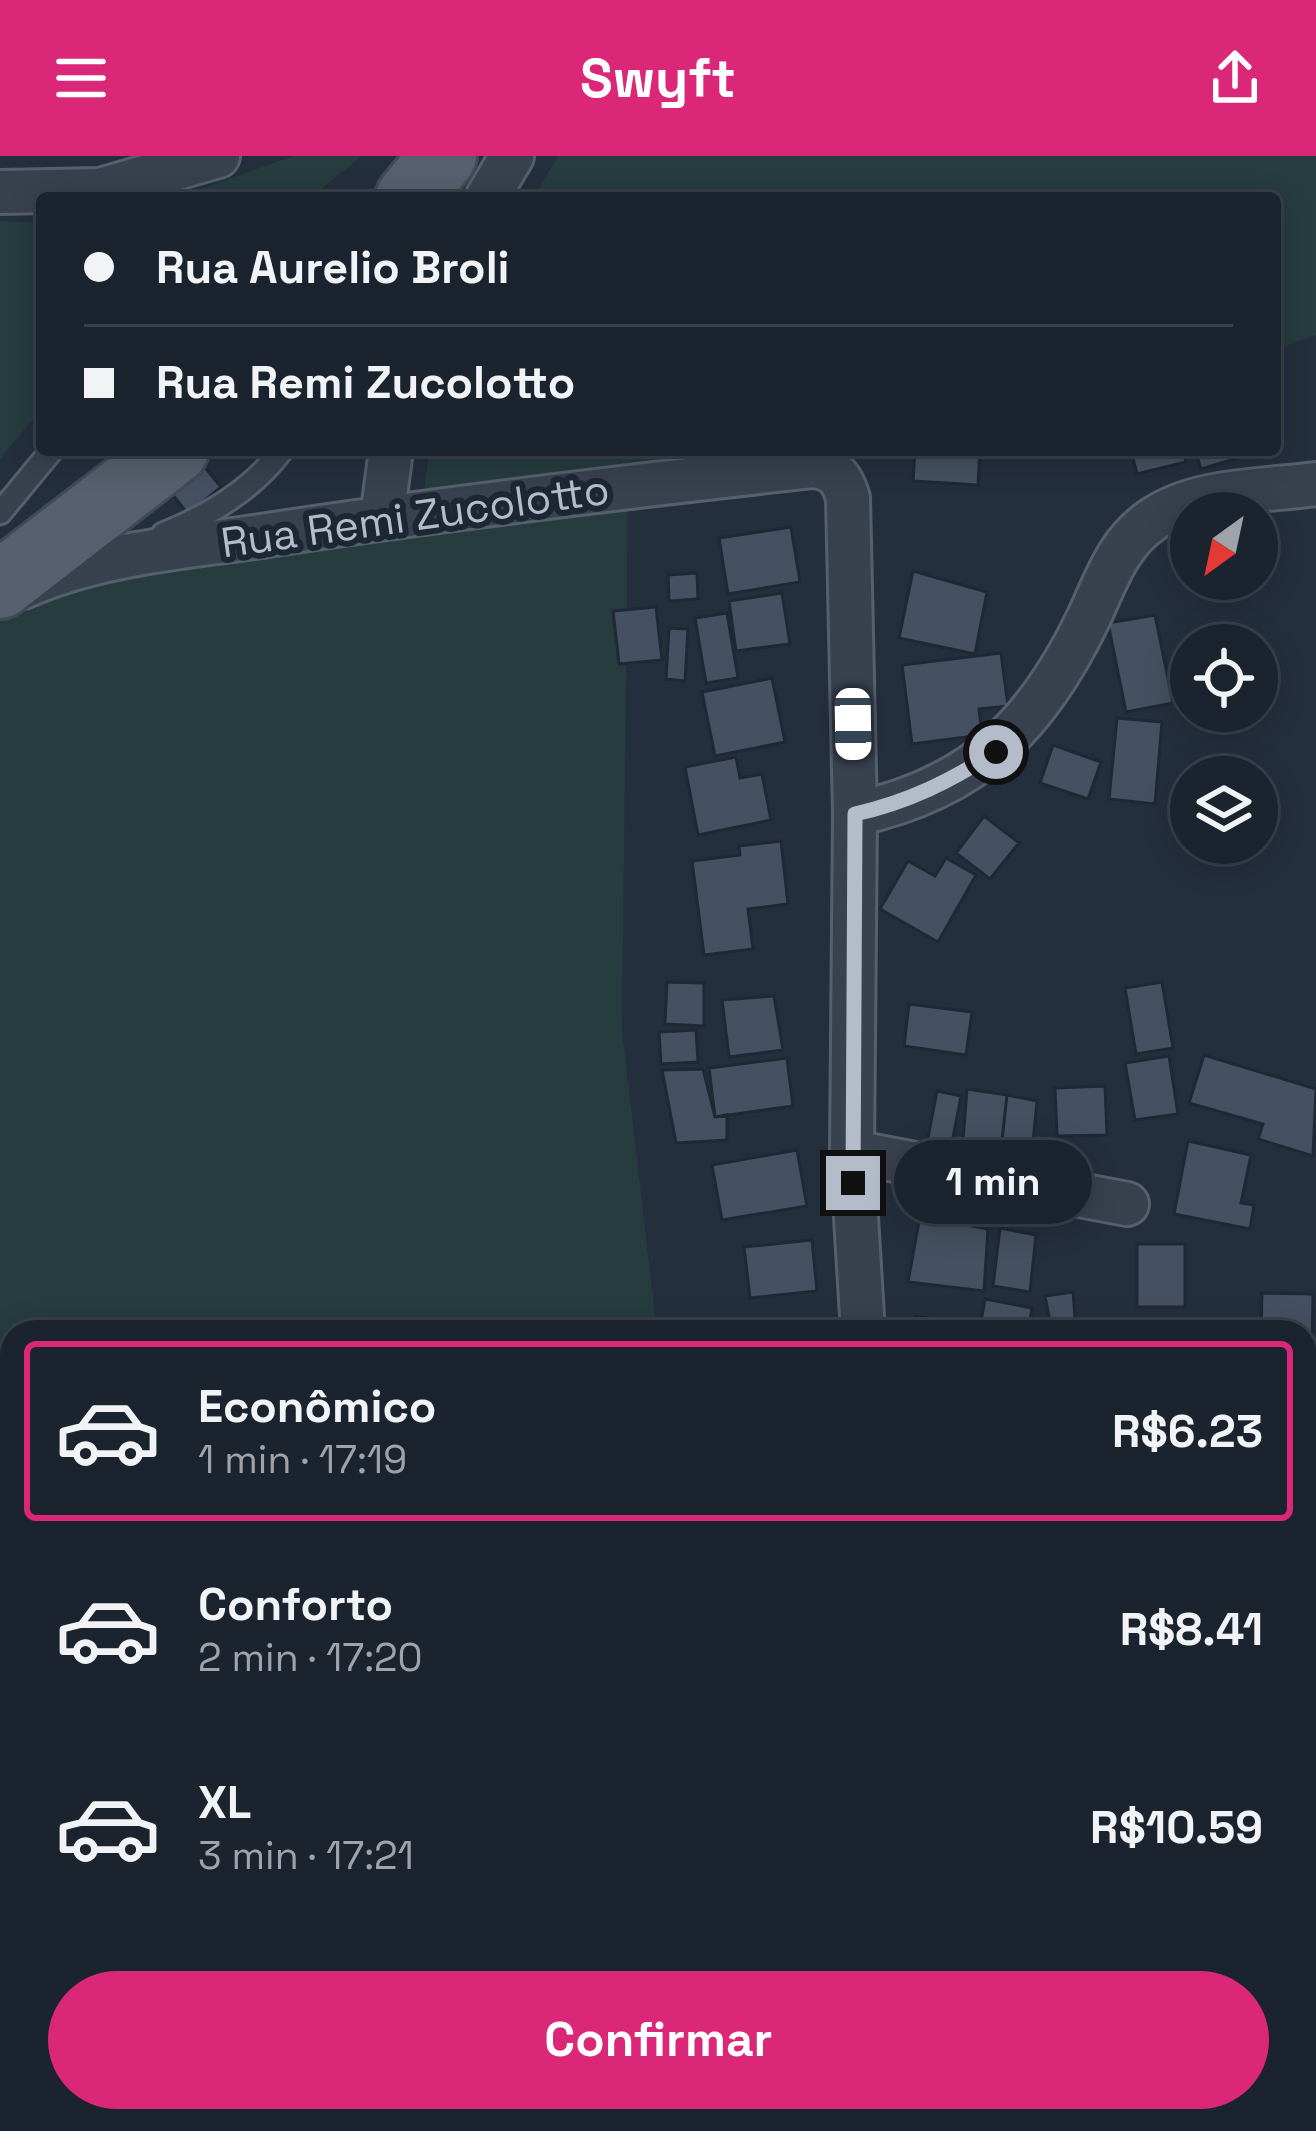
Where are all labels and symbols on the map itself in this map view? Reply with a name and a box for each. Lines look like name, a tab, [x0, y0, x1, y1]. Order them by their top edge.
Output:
street label: Rua Remi Zucolotto	[217, 463, 613, 569]
north arrow	[1170, 492, 1278, 600]
car	[834, 688, 872, 760]
route start	[969, 725, 1023, 779]
callout: 1 min	[895, 1141, 1093, 1225]
route end	[826, 1156, 880, 1210]

